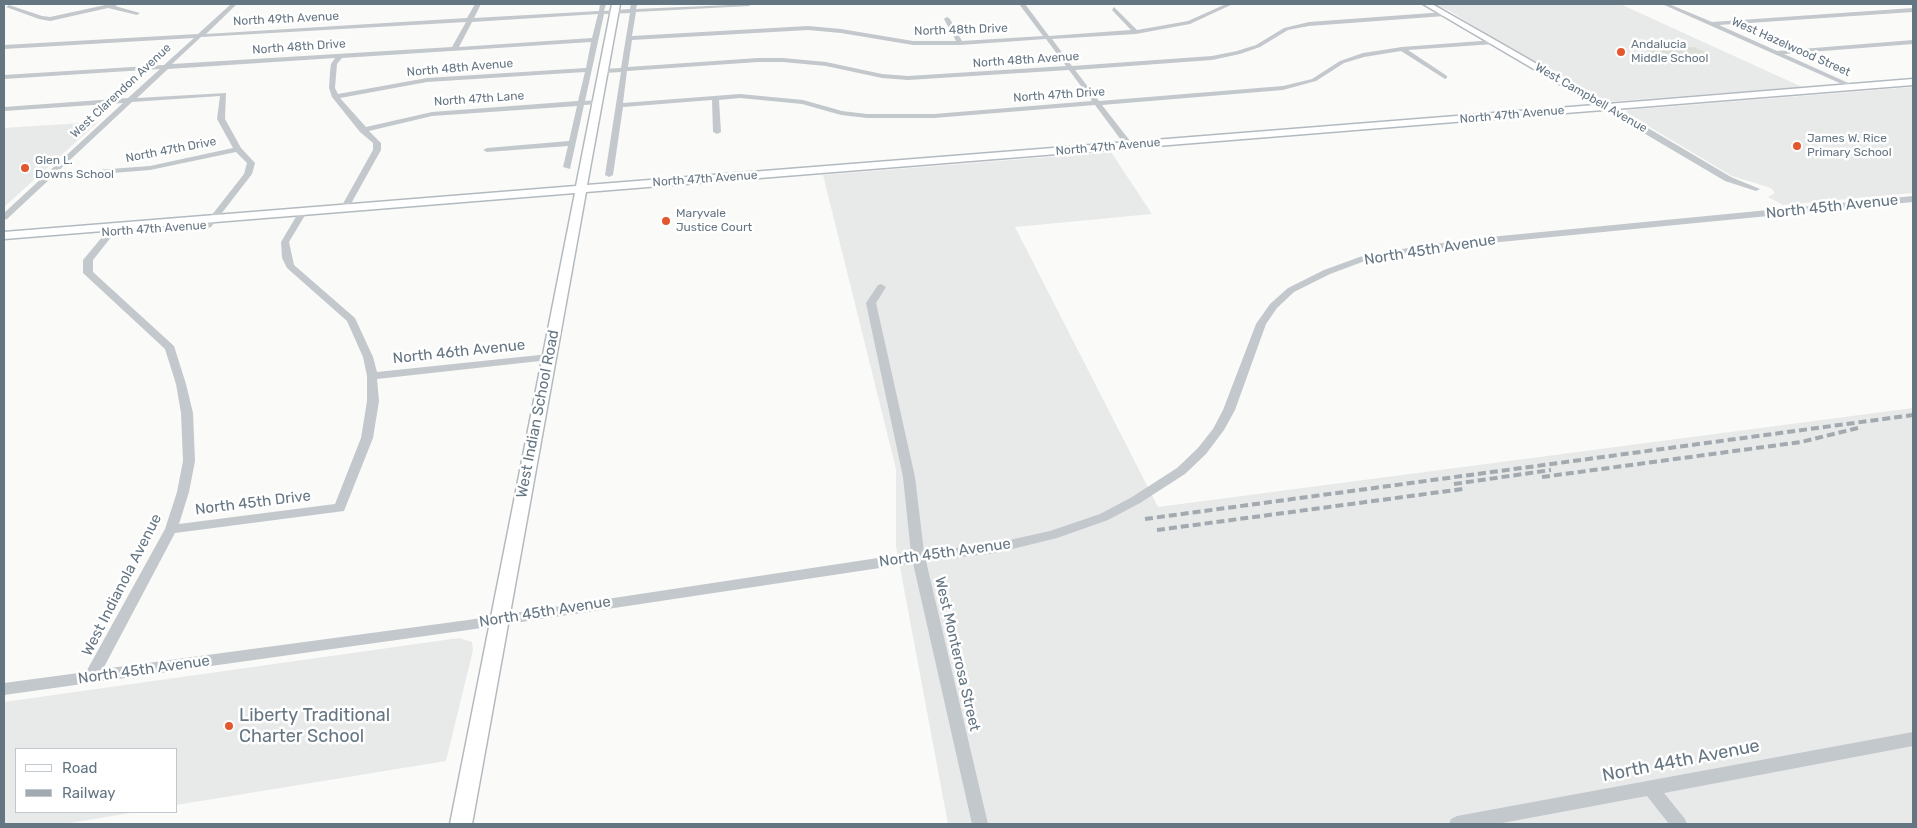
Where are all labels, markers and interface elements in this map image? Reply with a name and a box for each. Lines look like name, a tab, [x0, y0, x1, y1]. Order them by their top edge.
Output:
street label: North 49th Avenue	[233, 9, 339, 29]
street label: West Hazelwood Street	[1729, 14, 1853, 80]
street label: North 48th Drive	[914, 21, 1008, 39]
street label: North 48th Drive	[252, 37, 346, 57]
place label: Andalucia Middle School	[1631, 38, 1708, 66]
street label: West Clarendon Avenue	[68, 41, 174, 141]
marker: Andalucia Middle School	[1615, 46, 1627, 58]
street label: North 48th Avenue	[972, 49, 1080, 71]
street label: North 48th Avenue	[406, 56, 514, 80]
street label: West Campbell Avenue	[1532, 60, 1650, 136]
street label: North 47th Drive	[1013, 85, 1105, 105]
street label: North 47th Lane	[433, 89, 525, 109]
street label: North 47th Avenue	[1459, 103, 1565, 127]
place label: James W. Rice Primary School	[1807, 132, 1892, 160]
street label: North 47th Drive	[125, 134, 217, 166]
street label: North 47th Avenue	[1055, 135, 1161, 159]
marker: James W. Rice Primary School	[1791, 140, 1803, 152]
place label: Glen L. Downs School	[35, 154, 114, 182]
marker: Glen L. Downs School	[19, 162, 31, 174]
street label: North 47th Avenue	[652, 168, 758, 190]
street label: North 45th Avenue	[1765, 191, 1899, 223]
place label: Maryvale Justice Court	[676, 207, 752, 235]
marker: Maryvale Justice Court	[660, 215, 672, 227]
street label: North 47th Avenue	[101, 218, 207, 240]
street label: North 45th Avenue	[1363, 231, 1497, 269]
street label: West Indian School Road	[513, 328, 563, 500]
street label: North 46th Avenue	[392, 336, 526, 368]
street label: North 45th Drive	[194, 487, 312, 519]
street label: West Indianola Avenue	[78, 511, 166, 659]
street label: North 45th Avenue	[878, 535, 1012, 571]
street label: West Monterosa Street	[930, 575, 984, 733]
street label: North 45th Avenue	[478, 593, 612, 631]
street label: North 45th Avenue	[77, 652, 211, 688]
place label: Liberty Traditional Charter School	[239, 705, 390, 748]
marker: Liberty Traditional Charter School	[223, 720, 235, 732]
street label: North 44th Avenue	[1600, 735, 1762, 787]
legend	[15, 748, 178, 813]
text: Road	[62, 759, 98, 777]
text: Railway	[62, 784, 116, 802]

